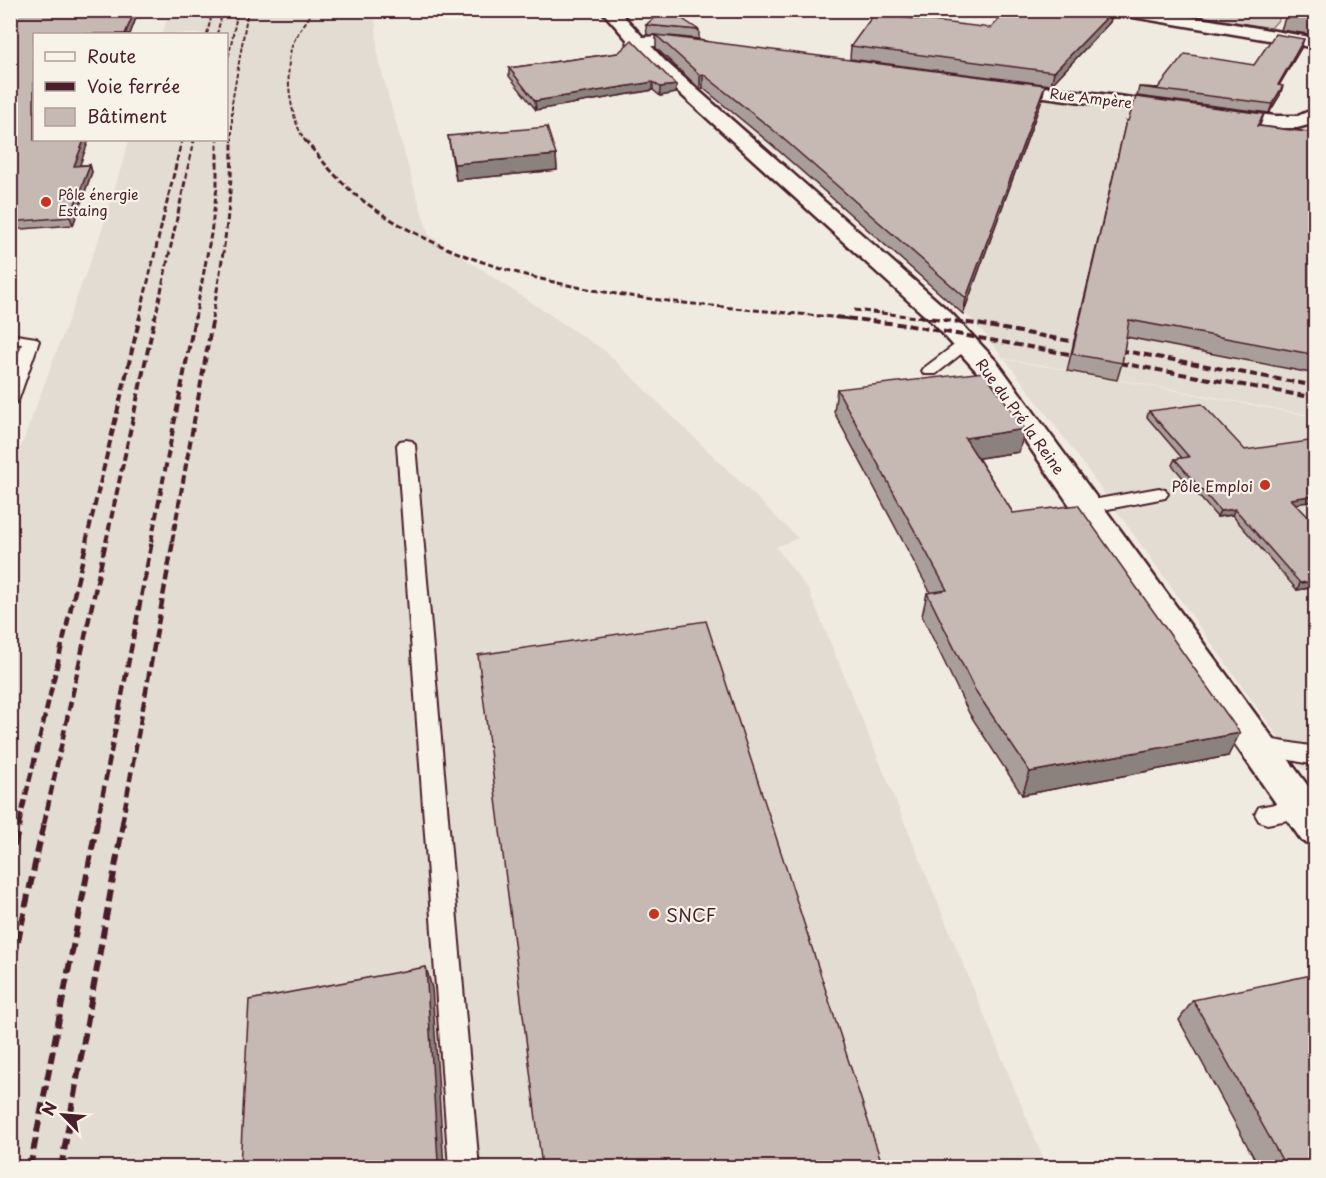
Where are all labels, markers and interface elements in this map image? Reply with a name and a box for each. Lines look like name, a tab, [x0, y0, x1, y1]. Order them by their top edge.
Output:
legend	[33, 33, 228, 141]
text: Route	[87, 42, 137, 69]
text: Voie ferrée	[87, 72, 180, 99]
street label: Rue Ampère	[1049, 83, 1134, 114]
text: Bâtiment	[87, 102, 167, 129]
place label: Pôle énergie Estaing	[58, 184, 139, 221]
marker: Pôle énergie Estaing	[39, 195, 53, 209]
street label: Rue du Pré la Reine	[971, 353, 1071, 479]
place label: Pôle Emploi	[1171, 474, 1253, 497]
marker: Pôle Emploi	[1258, 478, 1272, 492]
place label: SNCF	[666, 901, 716, 928]
marker: SNCF	[647, 907, 661, 921]
north arrow	[33, 1085, 93, 1145]
text: N	[35, 1097, 62, 1119]

